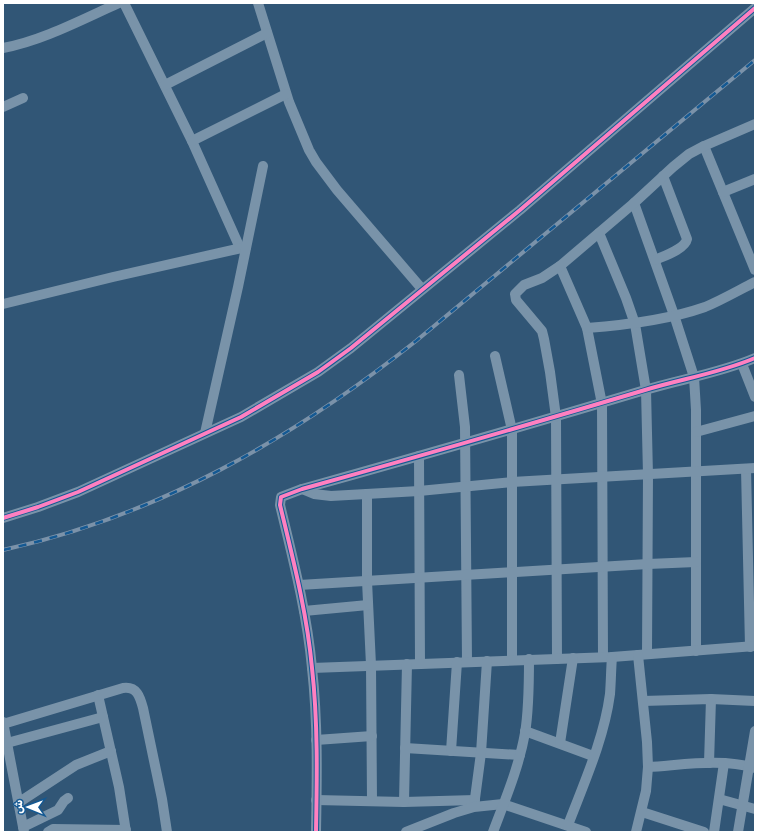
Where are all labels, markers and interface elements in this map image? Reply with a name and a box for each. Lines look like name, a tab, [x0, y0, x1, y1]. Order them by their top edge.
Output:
north arrow	[8, 787, 48, 827]
text: ش	[12, 800, 25, 814]

